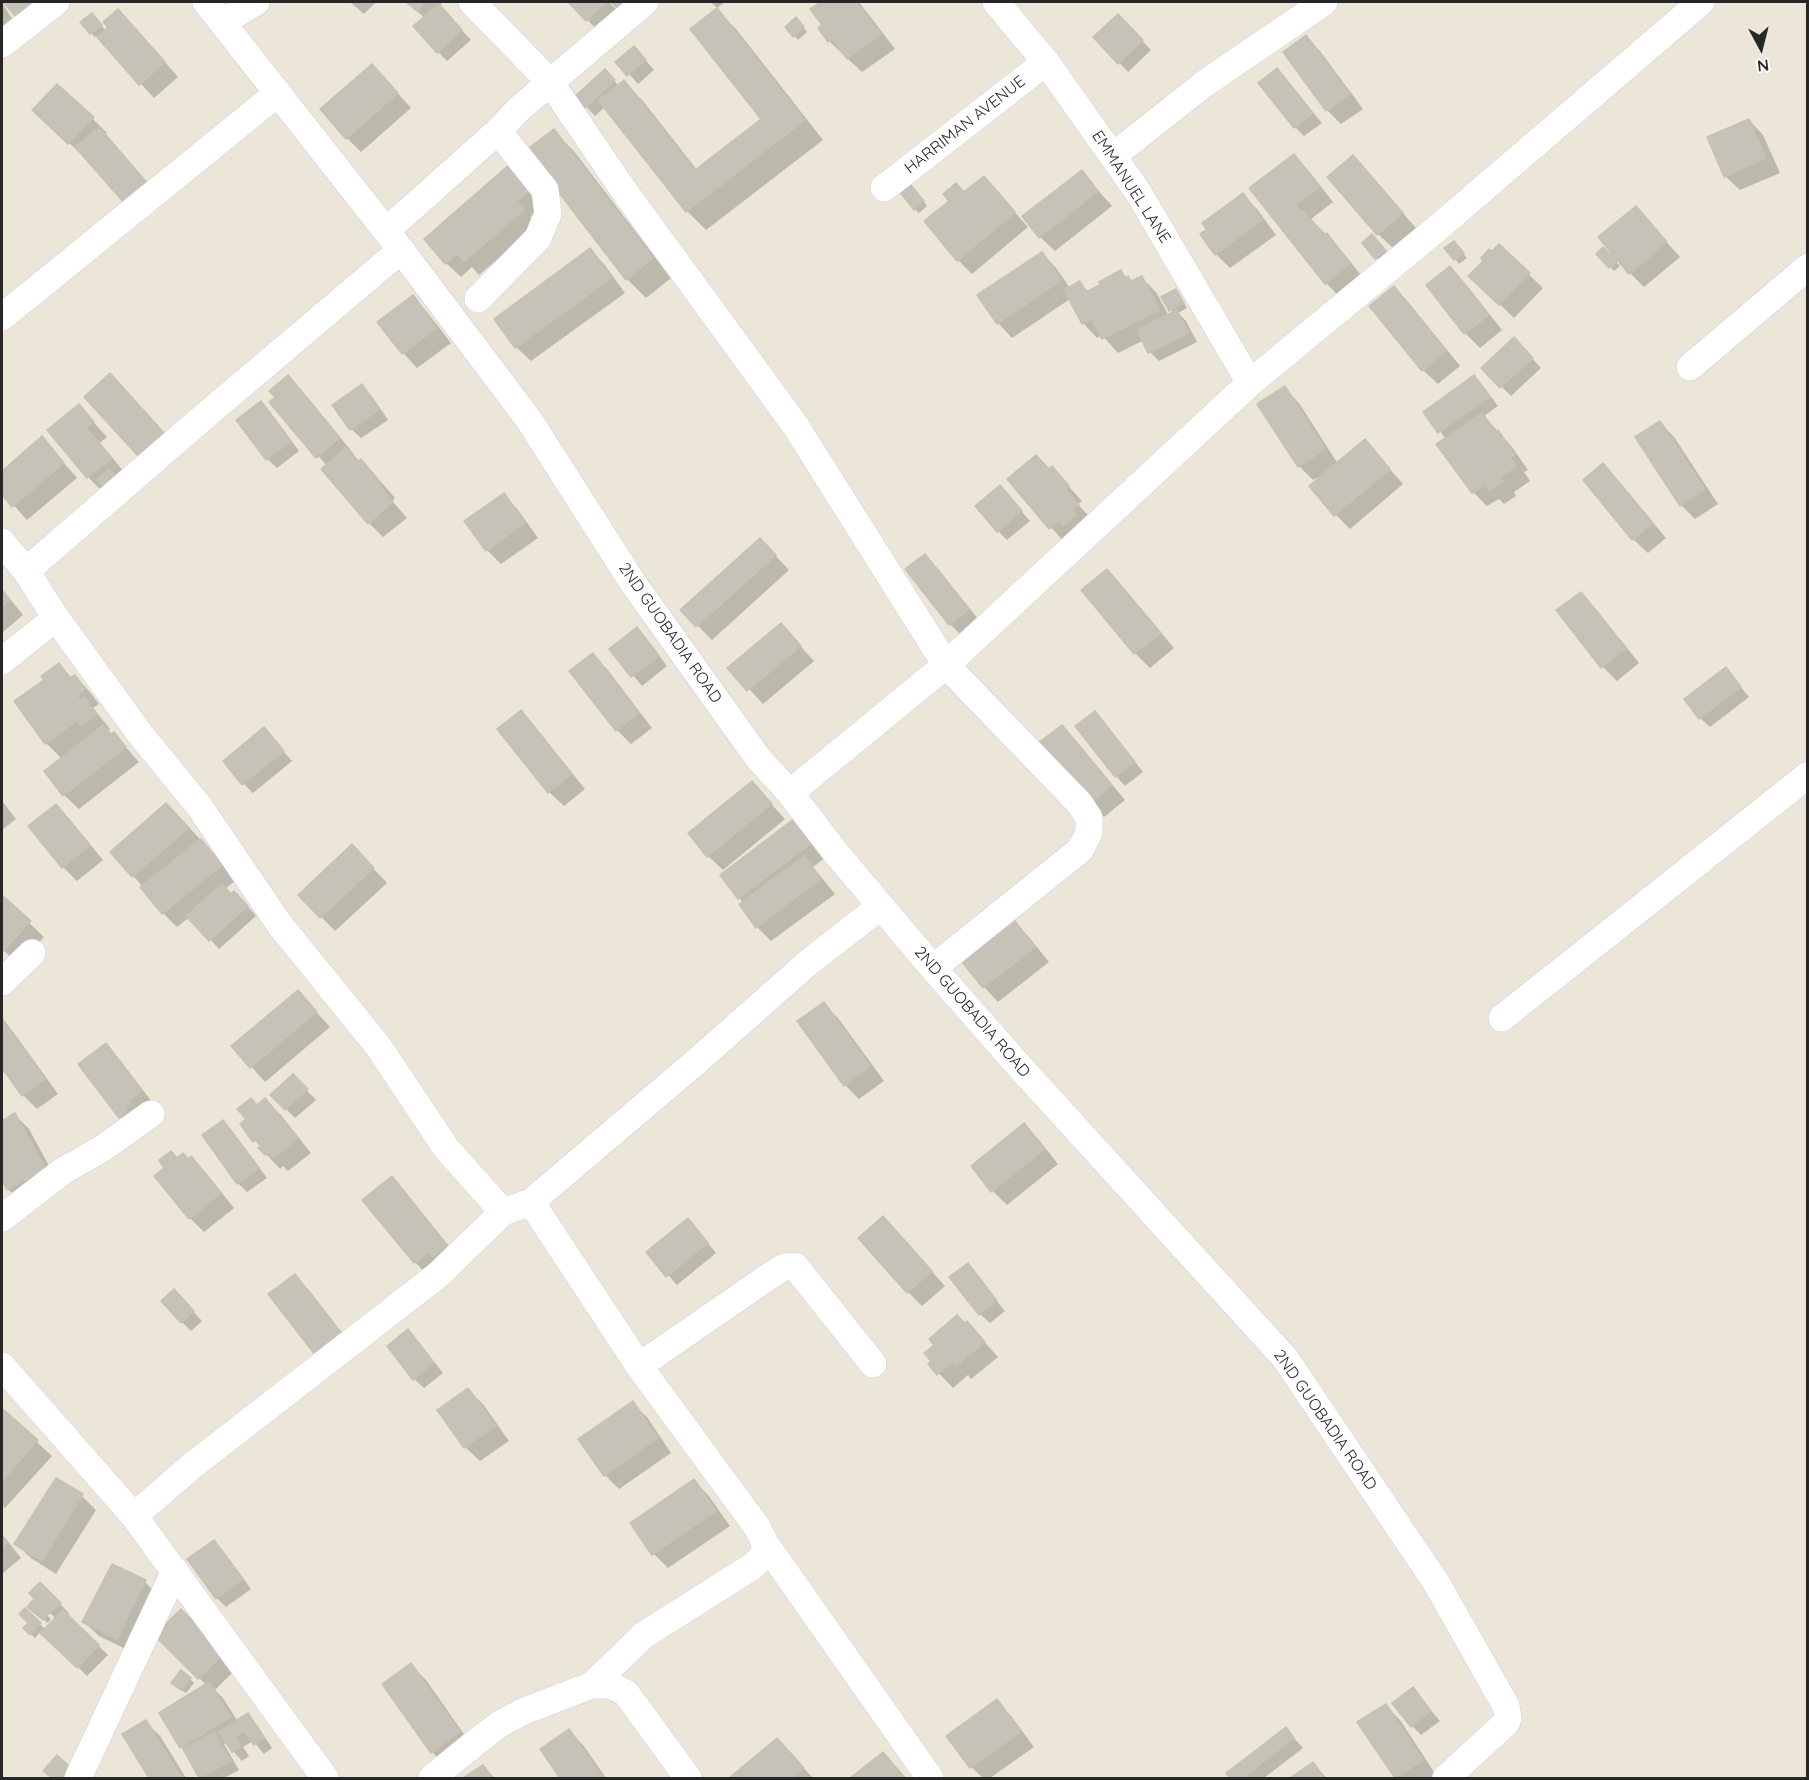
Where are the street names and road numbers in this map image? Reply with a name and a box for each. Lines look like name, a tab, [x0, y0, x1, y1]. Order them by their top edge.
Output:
street label: HARRIMAN AVENUE	[901, 72, 1029, 178]
street label: EMMANUEL LANE	[1087, 127, 1175, 247]
street label: 2ND GUOBADIA ROAD	[614, 559, 726, 707]
street label: 2ND GUOBADIA ROAD	[910, 943, 1034, 1081]
street label: 2ND GUOBADIA ROAD	[1269, 1346, 1381, 1494]

